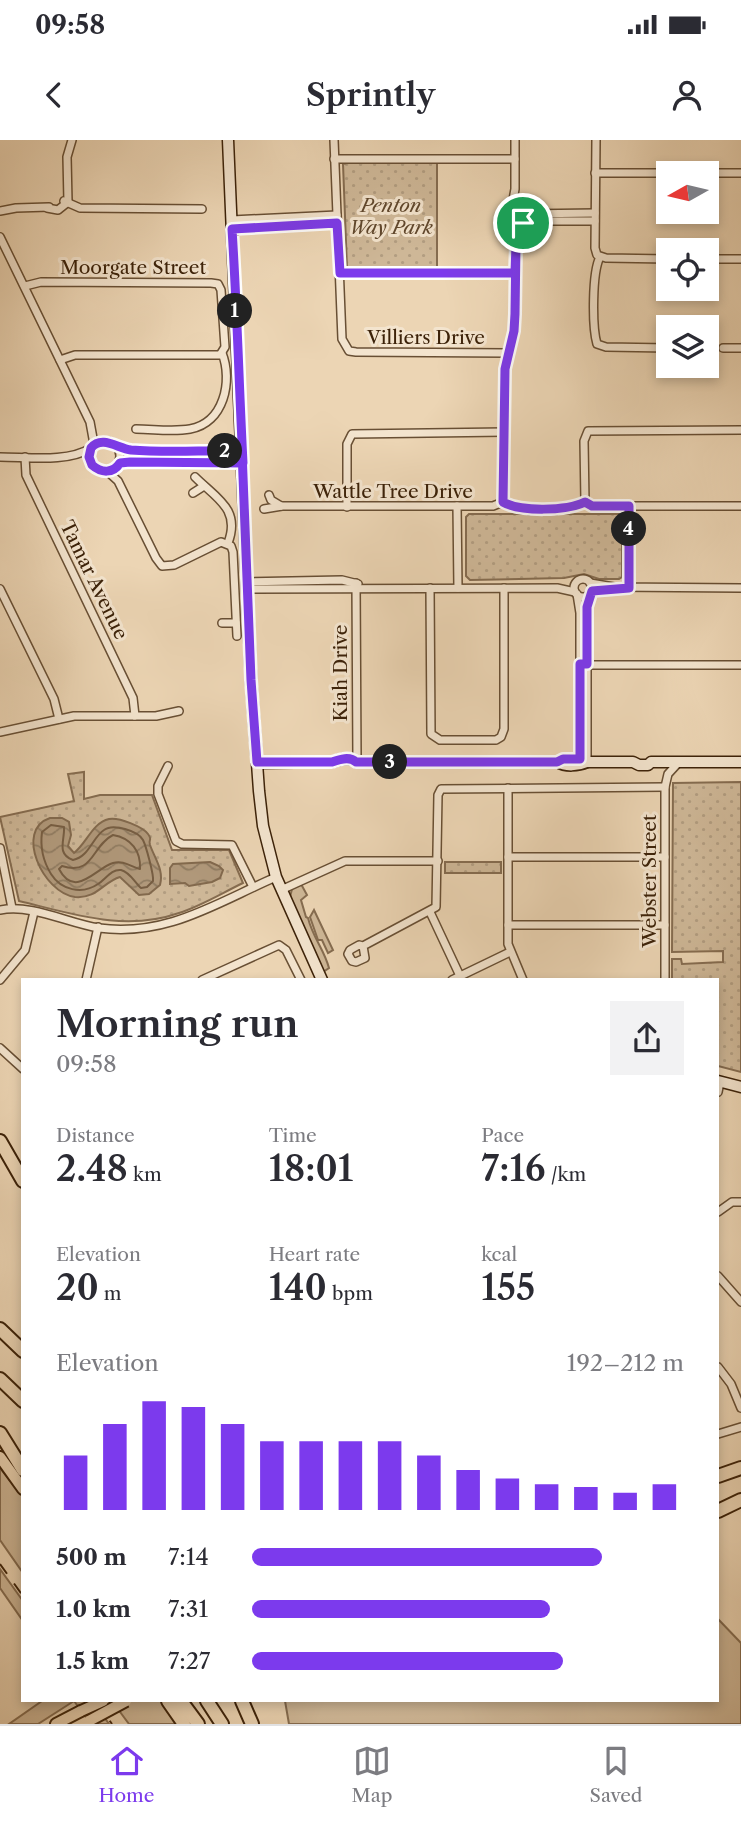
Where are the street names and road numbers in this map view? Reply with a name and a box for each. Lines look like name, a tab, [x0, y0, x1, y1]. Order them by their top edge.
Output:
street label: Moorgate Street	[60, 256, 206, 279]
street label: Villiers Drive	[366, 326, 485, 349]
street label: Wattle Tree Drive	[312, 480, 473, 503]
street label: Tamar Avenue	[55, 517, 133, 643]
street label: Kiah Drive	[329, 625, 352, 721]
street label: Webster Street	[638, 814, 661, 949]

